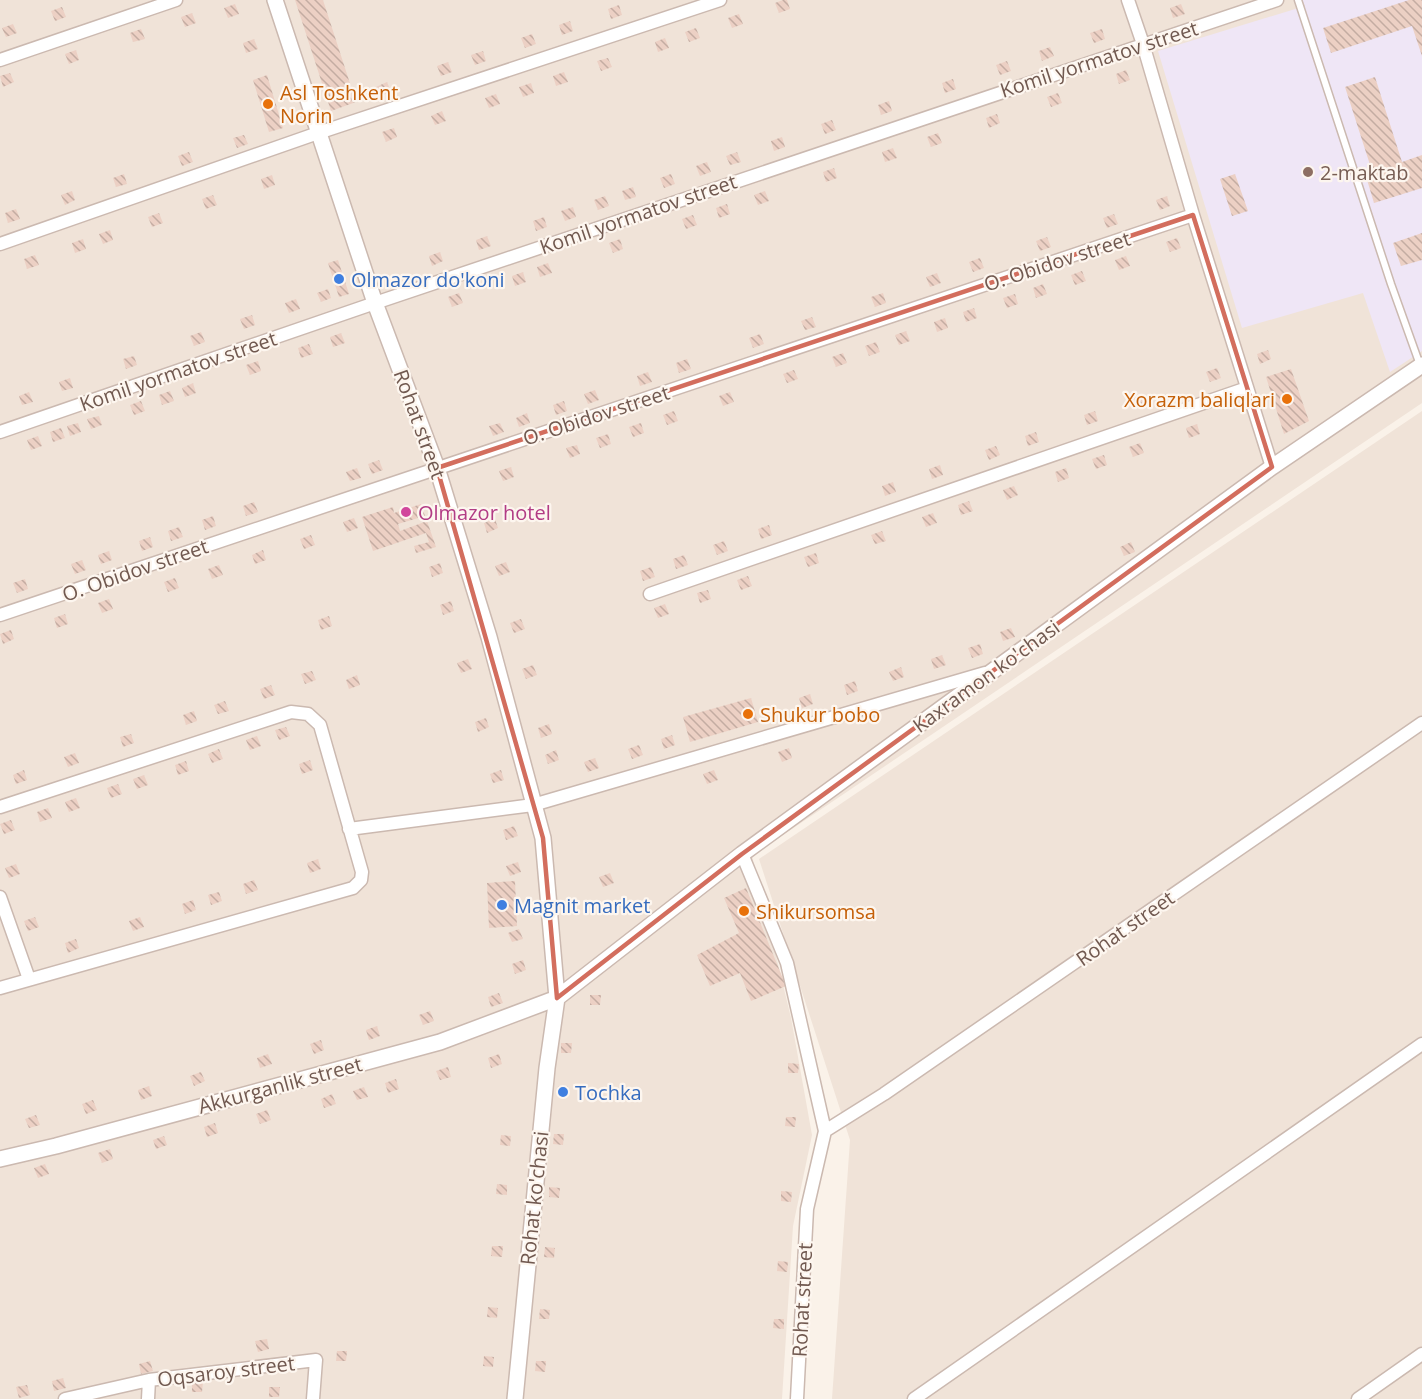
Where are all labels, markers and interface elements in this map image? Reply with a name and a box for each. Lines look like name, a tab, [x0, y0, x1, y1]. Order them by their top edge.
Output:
street label: Komil yormatov street	[997, 14, 1201, 104]
place label: Asl Toshkent Norin	[280, 79, 398, 129]
marker: Asl Toshkent Norin	[261, 97, 275, 111]
place label: 2-maktab	[1320, 159, 1409, 186]
marker: 2-maktab	[1301, 165, 1315, 179]
street label: Komil yormatov street	[536, 168, 740, 260]
street label: O. Obidov street	[980, 225, 1134, 297]
place label: Olmazor do'koni	[351, 266, 505, 293]
marker: Olmazor do'koni	[332, 272, 346, 286]
street label: Komil yormatov street	[76, 325, 280, 417]
street label: Rohat street	[388, 366, 452, 482]
street label: O. Obidov street	[519, 379, 673, 451]
place label: Xorazm baliqlari	[1124, 386, 1275, 413]
marker: Xorazm baliqlari	[1280, 392, 1294, 406]
place label: Olmazor hotel	[418, 499, 551, 526]
marker: Olmazor hotel	[399, 505, 413, 519]
street label: O. Obidov street	[58, 532, 212, 608]
street label: Kaxramon ko'chasi	[907, 613, 1065, 739]
place label: Shukur bobo	[760, 701, 880, 728]
marker: Shukur bobo	[741, 707, 755, 721]
street label: Rohat street	[1070, 884, 1180, 972]
place label: Magnit market	[514, 892, 650, 919]
marker: Magnit market	[495, 898, 509, 912]
place label: Shikursomsa	[756, 898, 876, 925]
marker: Shikursomsa	[737, 904, 751, 918]
street label: Akkurganlik street	[195, 1050, 365, 1120]
place label: Tochka	[575, 1079, 642, 1106]
marker: Tochka	[556, 1085, 570, 1099]
street label: Rohat ko'chasi	[514, 1130, 554, 1266]
street label: Rohat street	[786, 1242, 818, 1358]
street label: Oqsaroy street	[156, 1349, 296, 1393]

